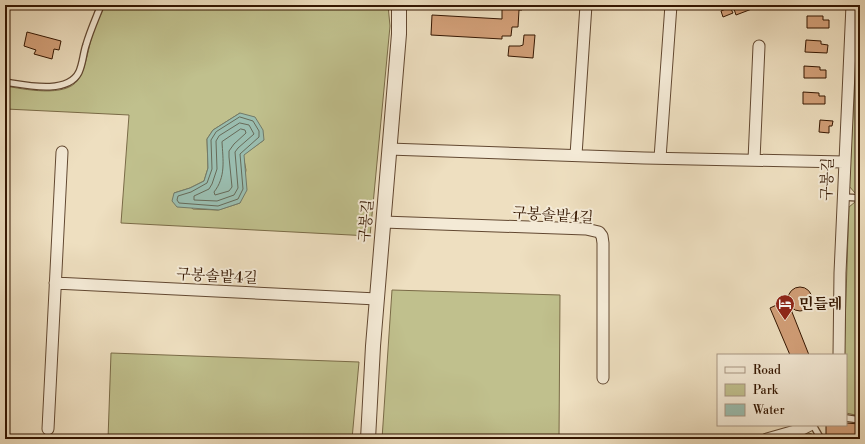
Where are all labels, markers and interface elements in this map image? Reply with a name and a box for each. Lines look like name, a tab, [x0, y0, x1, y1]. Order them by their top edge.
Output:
street label: 구봉길	[817, 157, 838, 201]
street label: 구봉길	[355, 199, 378, 244]
street label: 구봉솔밭4길	[512, 203, 594, 228]
street label: 구봉솔밭4길	[176, 265, 258, 288]
hotel icon: 민들레	[774, 293, 796, 321]
place label: 민들레	[799, 295, 842, 314]
legend	[717, 354, 847, 426]
text: Road	[753, 363, 781, 378]
text: Park	[753, 383, 779, 398]
text: Water	[752, 403, 785, 418]

